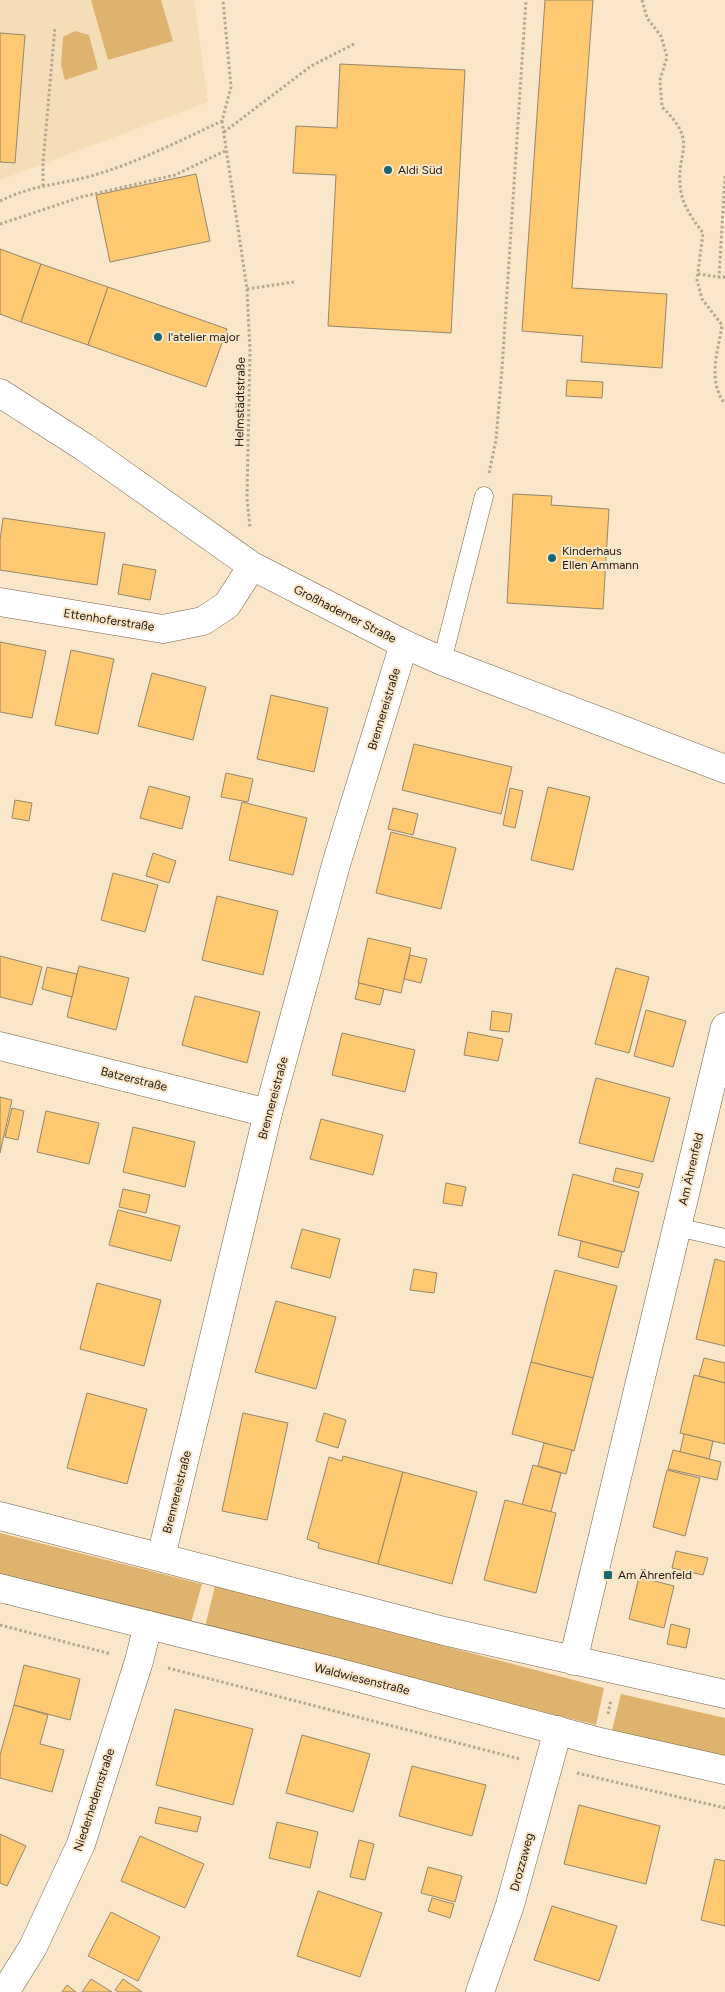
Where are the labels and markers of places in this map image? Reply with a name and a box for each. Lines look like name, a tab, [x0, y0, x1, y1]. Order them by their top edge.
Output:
place label: Aldi Süd	[398, 163, 443, 177]
marker: Aldi Süd	[382, 164, 394, 176]
place label: l'atelier major	[168, 330, 240, 344]
marker: l'atelier major	[152, 331, 164, 343]
place label: Kinderhaus Ellen Ammann	[562, 544, 639, 572]
marker: Kinderhaus Ellen Ammann	[546, 552, 558, 564]
place label: Am Ährenfeld	[618, 1568, 692, 1582]
marker: Am Ährenfeld	[602, 1569, 614, 1581]

